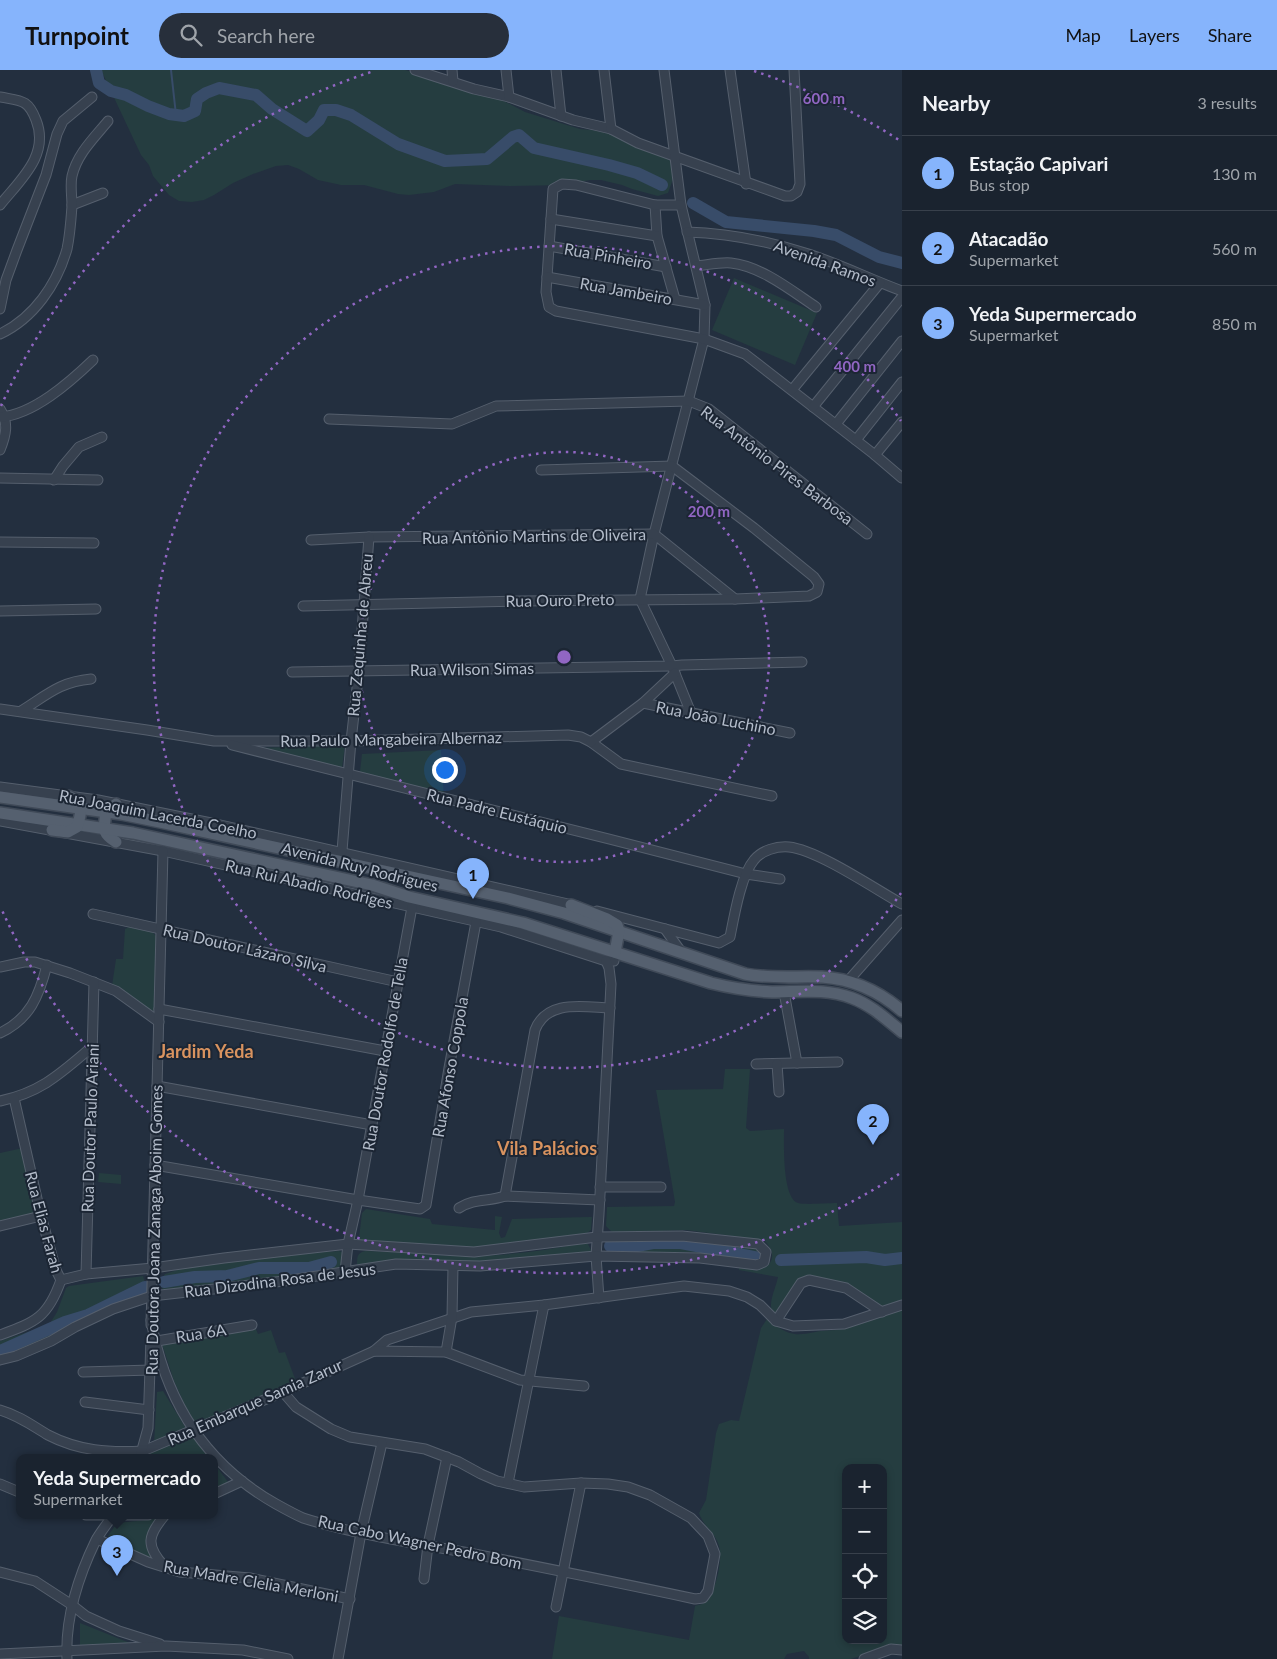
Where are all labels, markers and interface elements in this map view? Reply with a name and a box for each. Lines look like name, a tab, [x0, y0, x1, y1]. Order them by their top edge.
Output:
search box	[159, 13, 509, 58]
text: Turnpoint	[25, 21, 129, 50]
icon: search	[177, 21, 205, 49]
text: Search here	[217, 24, 315, 47]
text: Map	[1065, 24, 1101, 46]
text: Layers	[1129, 24, 1180, 46]
text: Share	[1208, 24, 1252, 46]
text: 600 m	[803, 89, 845, 107]
text: Nearby	[922, 90, 990, 115]
text: 3 results	[1197, 93, 1257, 112]
text: Estação Capivari	[969, 152, 1108, 175]
text: 1	[933, 164, 943, 183]
text: 130 m	[1212, 164, 1257, 183]
text: Bus stop	[969, 175, 1030, 194]
text: Atacadão	[969, 227, 1048, 250]
street label: Avenida Ramos	[771, 235, 879, 290]
street label: Rua Pinheiro	[563, 238, 653, 273]
text: 2	[933, 239, 943, 258]
text: 560 m	[1212, 239, 1257, 258]
text: Supermarket	[969, 250, 1058, 269]
street label: Rua Jambeiro	[578, 273, 674, 308]
text: Yeda Supermercado	[969, 302, 1137, 325]
text: 3	[933, 314, 943, 333]
text: 850 m	[1212, 314, 1257, 333]
text: Supermarket	[969, 325, 1058, 344]
text: 400 m	[834, 357, 876, 375]
street label: Rua Antônio Pires Barbosa	[697, 401, 857, 528]
text: 200 m	[688, 502, 730, 520]
street label: Rua Antônio Martins de Oliveira	[422, 524, 646, 547]
street label: Rua Zequinha de Abreu	[343, 553, 376, 717]
street label: Rua Ouro Preto	[505, 589, 615, 610]
centre of rings	[555, 648, 573, 666]
street label: Rua Wilson Simas	[410, 658, 534, 679]
street label: Rua João Luchino	[654, 697, 778, 738]
street label: Rua Paulo Mangabeira Albernaz	[280, 727, 502, 750]
your location	[432, 757, 458, 783]
street label: Rua Padre Eustáquio	[425, 784, 569, 837]
street label: Rua Joaquim Lacerda Coelho	[58, 785, 259, 842]
street label: Avenida Ruy Rodrigues	[280, 838, 441, 895]
street label: Rua Rui Abadio Rodriges	[224, 855, 395, 912]
pin: 1	[457, 858, 489, 899]
street label: Rua Doutor Lázaro Silva	[161, 919, 329, 976]
street label: Rua Doutor Rodolfo de Tella	[358, 956, 411, 1152]
street label: Rua Afonso Coppola	[428, 995, 471, 1139]
district label: Jardim Yeda	[158, 1040, 254, 1062]
street label: Rua Doutor Paulo Ariani	[77, 1043, 102, 1213]
street label: Rua Doutora Joana Zanaga Aboim Gomes	[141, 1084, 166, 1375]
pin: 2	[857, 1104, 889, 1145]
district label: Vila Palácios	[496, 1137, 597, 1159]
street label: Rua Elias Farah	[22, 1169, 67, 1275]
street label: Rua Dizodina Rosa de Jesus	[183, 1258, 377, 1301]
street label: Rua 6A	[174, 1319, 228, 1346]
street label: Rua Embarque Samia Zarur	[164, 1354, 345, 1449]
popup	[16, 1454, 218, 1519]
map controls	[842, 1464, 887, 1644]
button: +	[842, 1464, 887, 1509]
text: Yeda Supermercado	[33, 1466, 201, 1489]
text: Supermarket	[33, 1489, 123, 1508]
button: −	[842, 1509, 887, 1554]
street label: Rua Cabo Wagner Pedro Bom	[316, 1511, 524, 1572]
pin: 3	[101, 1535, 133, 1576]
button: locate	[842, 1554, 887, 1599]
street label: Rua Madre Clelia Merloni	[162, 1556, 340, 1605]
button: layers	[842, 1599, 887, 1644]

